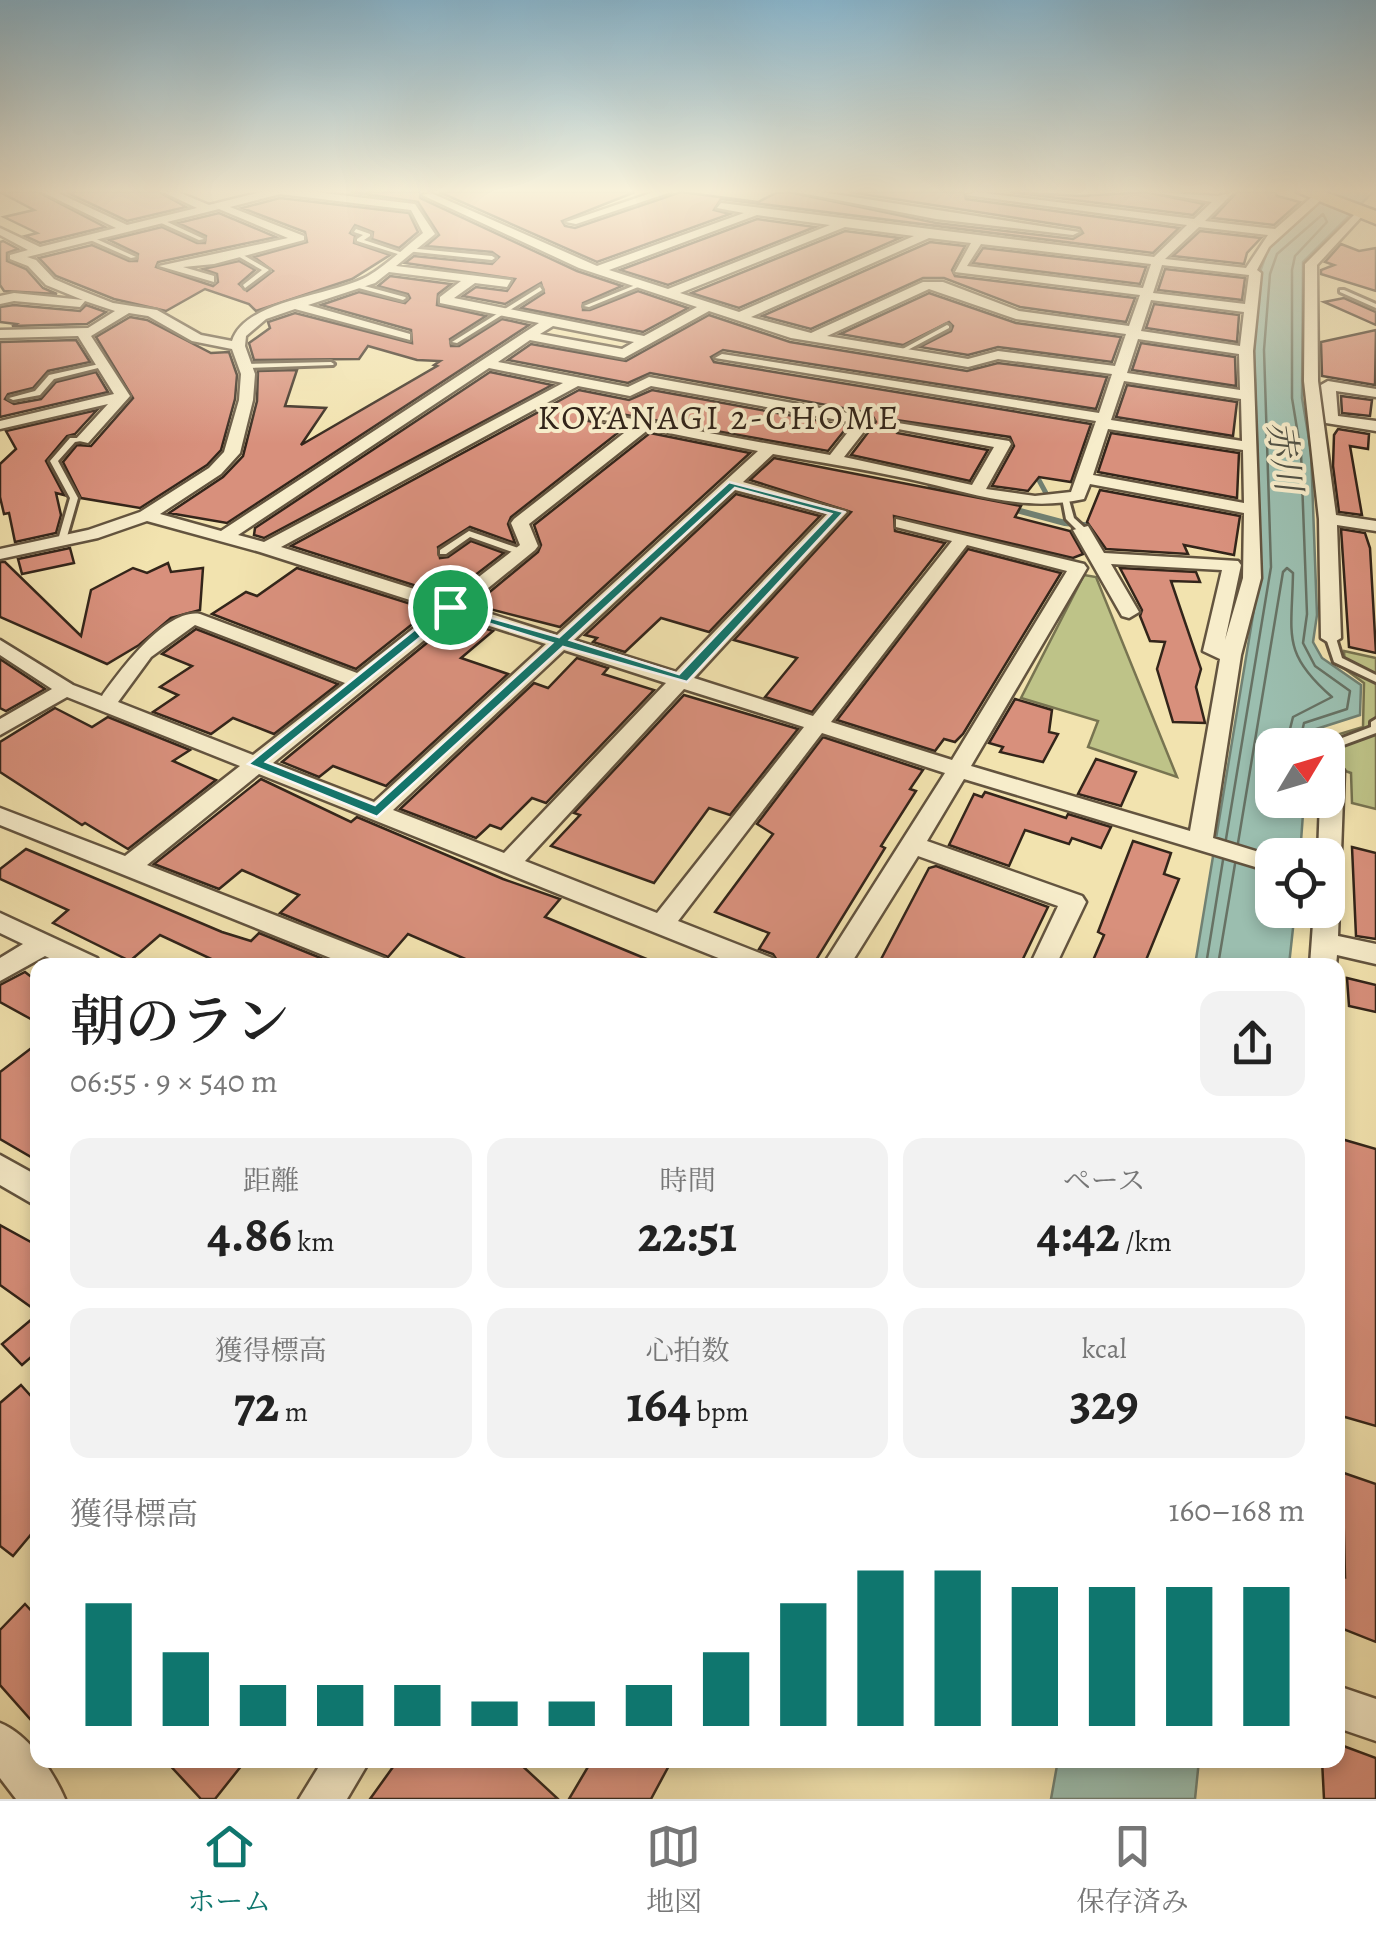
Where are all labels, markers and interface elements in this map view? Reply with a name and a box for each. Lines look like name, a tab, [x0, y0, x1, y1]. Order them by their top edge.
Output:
district label: KOYANAGI 2-CHOME	[537, 393, 901, 441]
water label: 赤川	[1256, 418, 1314, 498]
pin	[408, 565, 493, 650]
icon: arrive	[423, 580, 478, 635]
north arrow	[1255, 728, 1345, 818]
map controls	[1255, 728, 1345, 928]
button: locate	[1255, 838, 1345, 928]
text: 朝のラン	[70, 984, 290, 1059]
button: share	[1200, 991, 1305, 1096]
text: 06:55 · 9 × 540 m	[70, 1059, 278, 1103]
text: 距離	[243, 1162, 299, 1200]
text: 時間	[659, 1162, 716, 1200]
text: ペース	[1063, 1162, 1145, 1200]
text: 4.86	[207, 1200, 292, 1268]
text: 22:51	[638, 1200, 737, 1268]
text: 4:42	[1037, 1200, 1120, 1268]
text: km	[292, 1223, 335, 1261]
text: /km	[1120, 1223, 1172, 1261]
text: kcal	[1082, 1330, 1127, 1368]
text: 獲得標高	[215, 1332, 327, 1370]
text: 心拍数	[645, 1332, 730, 1370]
text: 329	[1070, 1368, 1139, 1436]
text: 72	[234, 1370, 279, 1438]
text: 164	[626, 1370, 691, 1438]
text: m	[279, 1393, 308, 1431]
text: bpm	[691, 1393, 749, 1431]
text: 160–168 m	[1169, 1488, 1305, 1532]
text: 獲得標高	[70, 1492, 198, 1536]
tab: ホーム	[187, 1819, 271, 1921]
tab: 地図	[646, 1819, 702, 1921]
tab: 保存済み	[1077, 1819, 1189, 1921]

